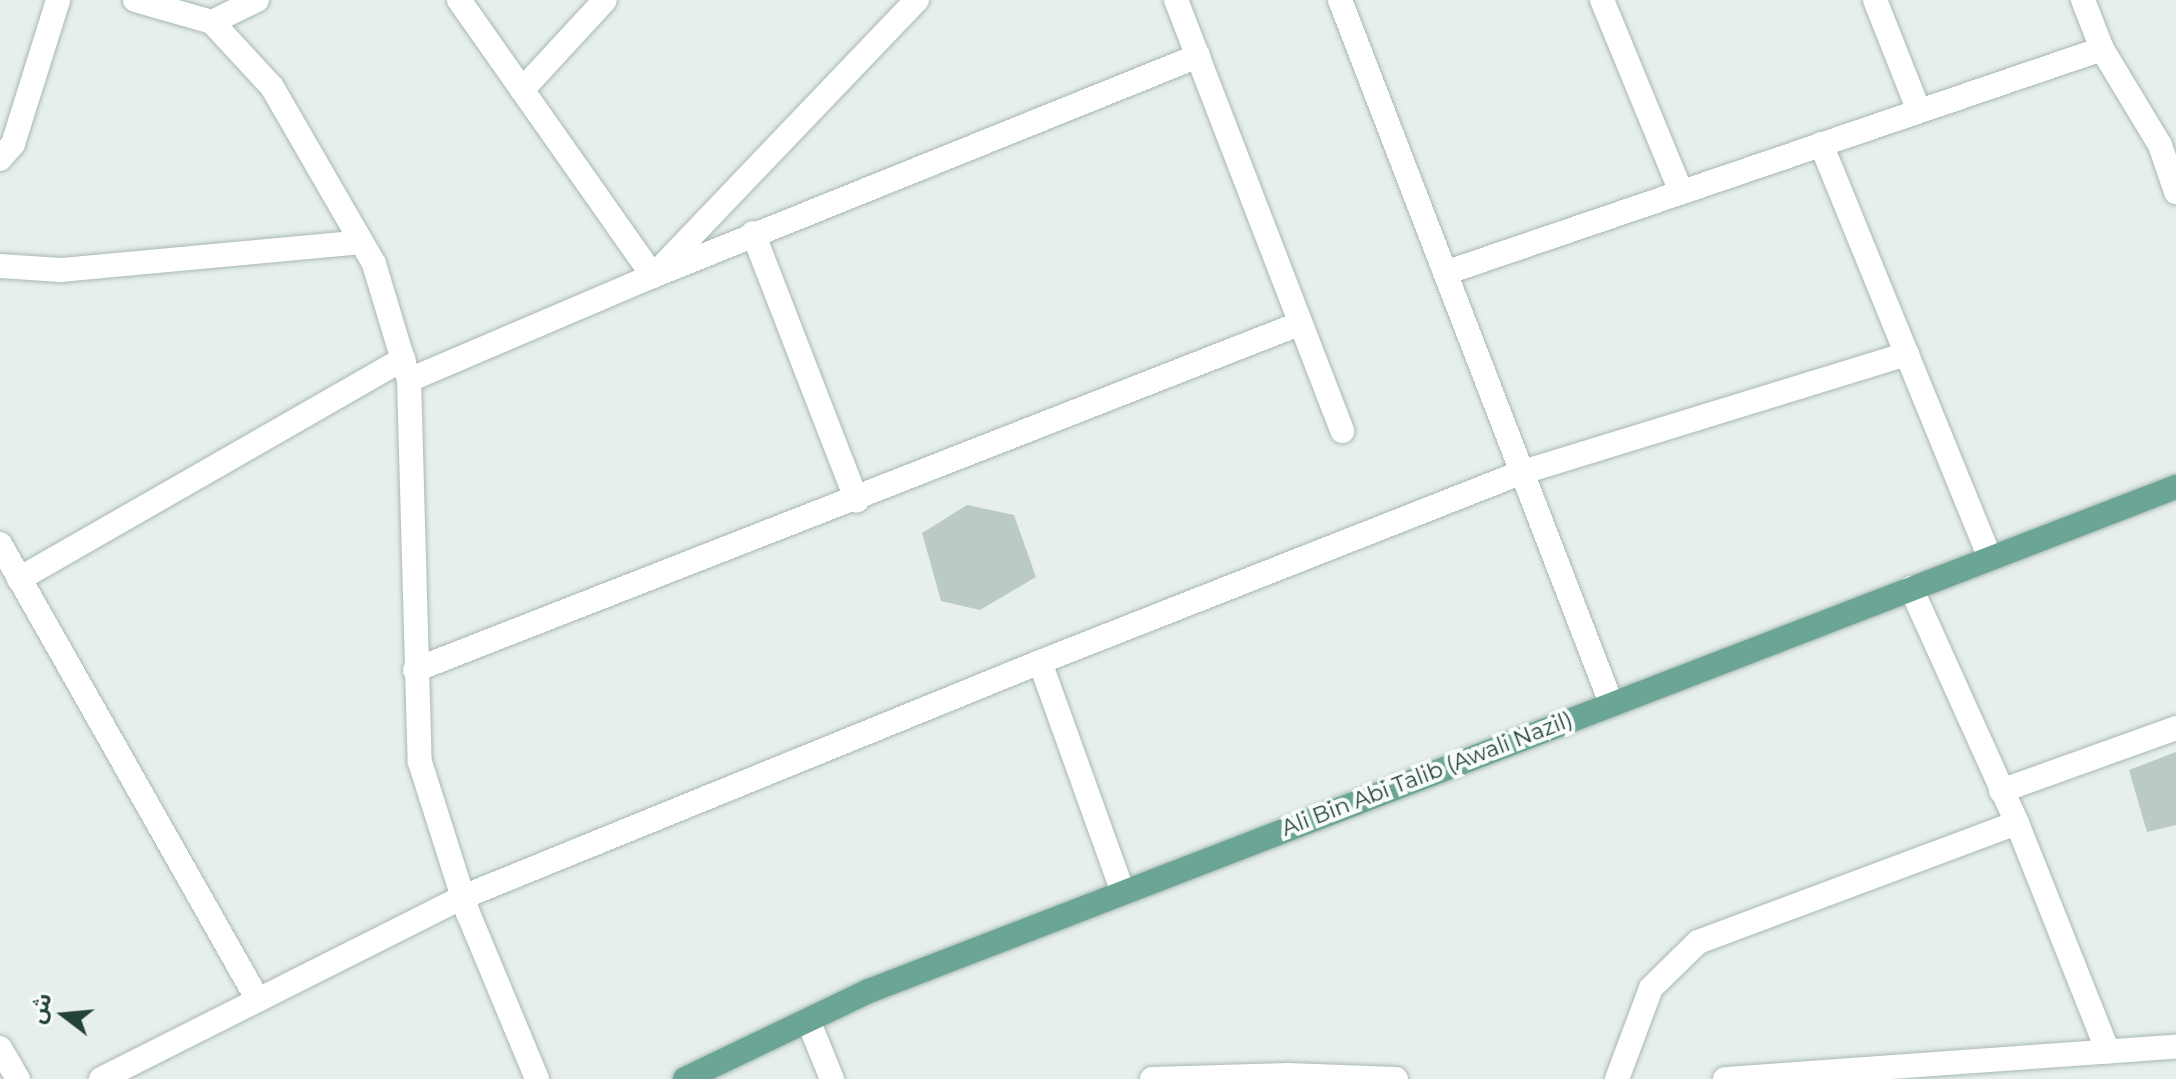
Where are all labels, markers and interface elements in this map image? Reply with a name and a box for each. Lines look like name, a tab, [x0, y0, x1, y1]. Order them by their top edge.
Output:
street label: Ali Bin Abi Talib (Awali Nazil)	[1278, 706, 1576, 842]
north arrow	[24, 975, 104, 1055]
text: ش	[23, 990, 58, 1026]

